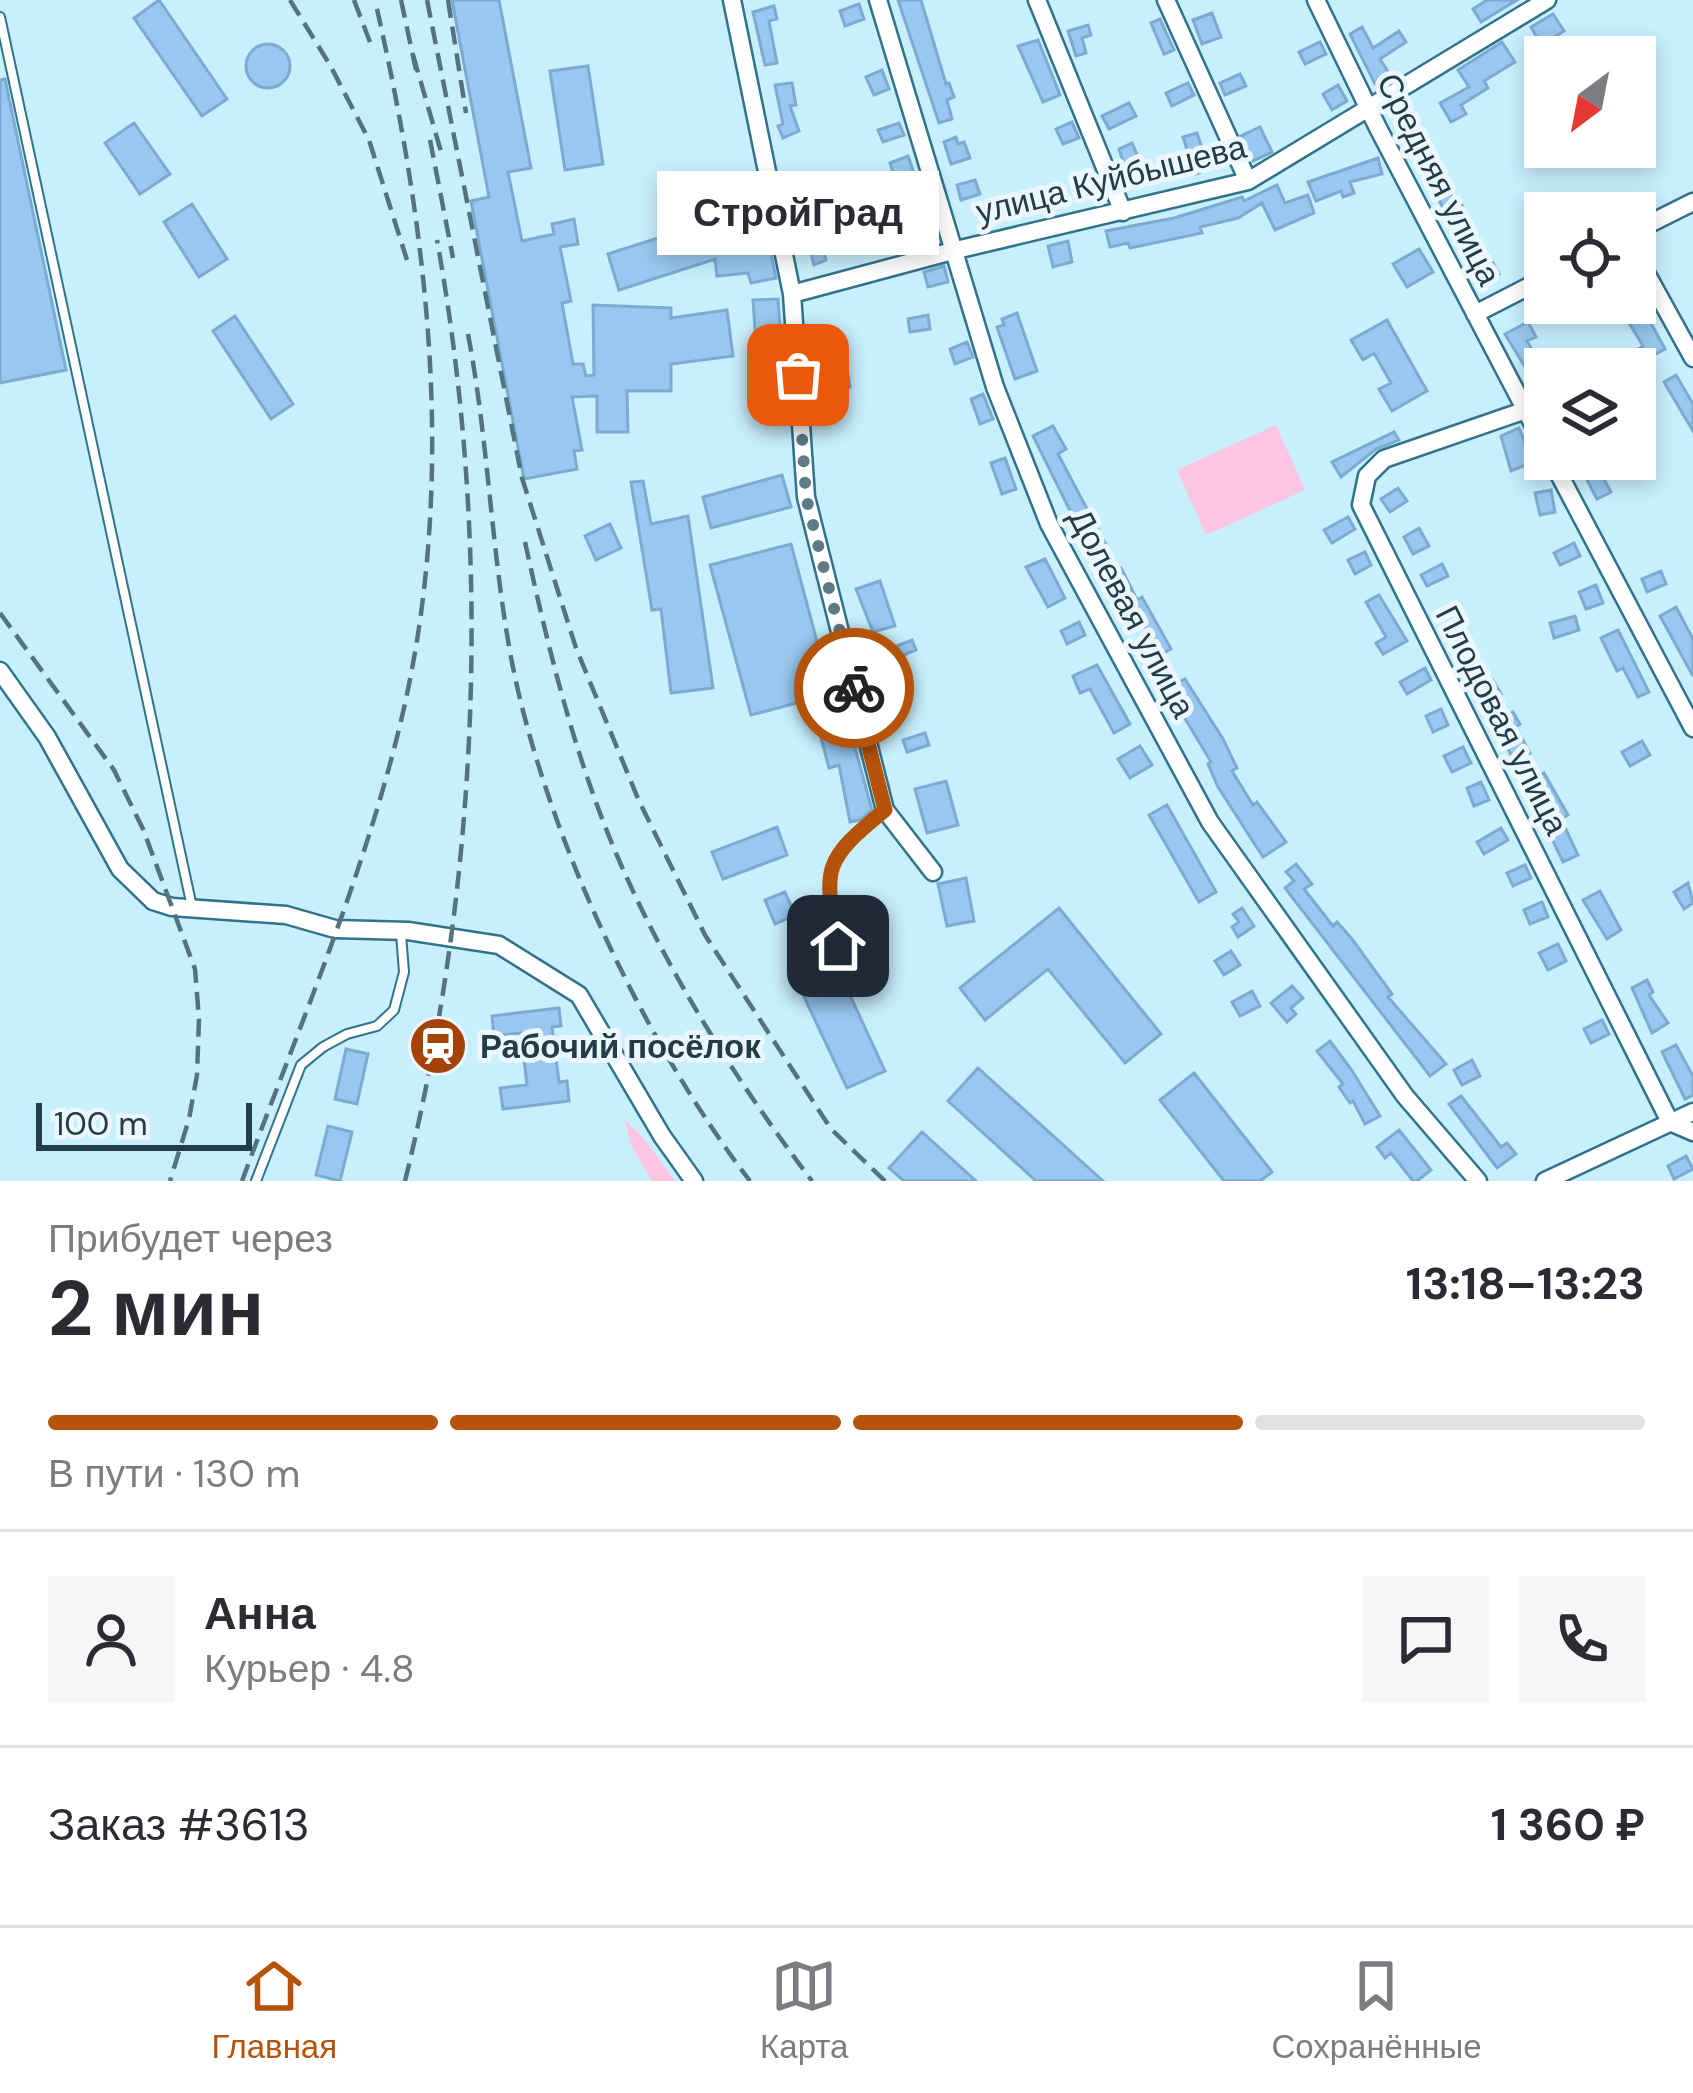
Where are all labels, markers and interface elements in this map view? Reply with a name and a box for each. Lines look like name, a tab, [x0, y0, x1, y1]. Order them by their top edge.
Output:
north arrow	[1524, 36, 1656, 168]
map controls	[1524, 36, 1656, 480]
street label: Средняя улица	[1367, 66, 1511, 293]
street label: улица Куйбышева	[972, 125, 1251, 233]
callout: СтройГрад	[657, 171, 939, 255]
text: СтройГрад	[693, 187, 903, 238]
button: locate	[1524, 192, 1656, 324]
pin	[747, 324, 849, 426]
icon: bag	[765, 342, 831, 408]
button: layers	[1524, 348, 1656, 480]
street label: Долевая улица	[1059, 501, 1205, 726]
street label: Плодовая улица	[1426, 598, 1579, 842]
courier	[794, 628, 914, 748]
icon: bike	[821, 655, 887, 721]
pin	[787, 895, 889, 997]
icon: home	[805, 913, 871, 979]
station icon: Рабочий посёлок	[407, 1015, 469, 1077]
place label: Рабочий посёлок	[480, 1025, 761, 1068]
scale bar	[36, 1097, 252, 1150]
text: 100 m	[54, 1102, 148, 1145]
text: Прибудет через	[48, 1213, 333, 1264]
text: 13:18–13:23	[1406, 1254, 1645, 1313]
text: 2 мин	[48, 1258, 264, 1359]
text: В пути · 130 m	[48, 1448, 300, 1499]
button: person	[48, 1576, 174, 1702]
button: chat	[1363, 1576, 1489, 1702]
button: phone	[1519, 1576, 1645, 1702]
text: Анна	[204, 1584, 316, 1643]
text: Курьер · 4.8	[204, 1643, 415, 1694]
text: Заказ #3613	[48, 1795, 310, 1854]
text: 1 360 ₽	[1491, 1795, 1645, 1854]
tab: Главная	[211, 1953, 337, 2068]
tab: Карта	[760, 1953, 848, 2068]
tab: Сохранённые	[1271, 1953, 1482, 2068]

